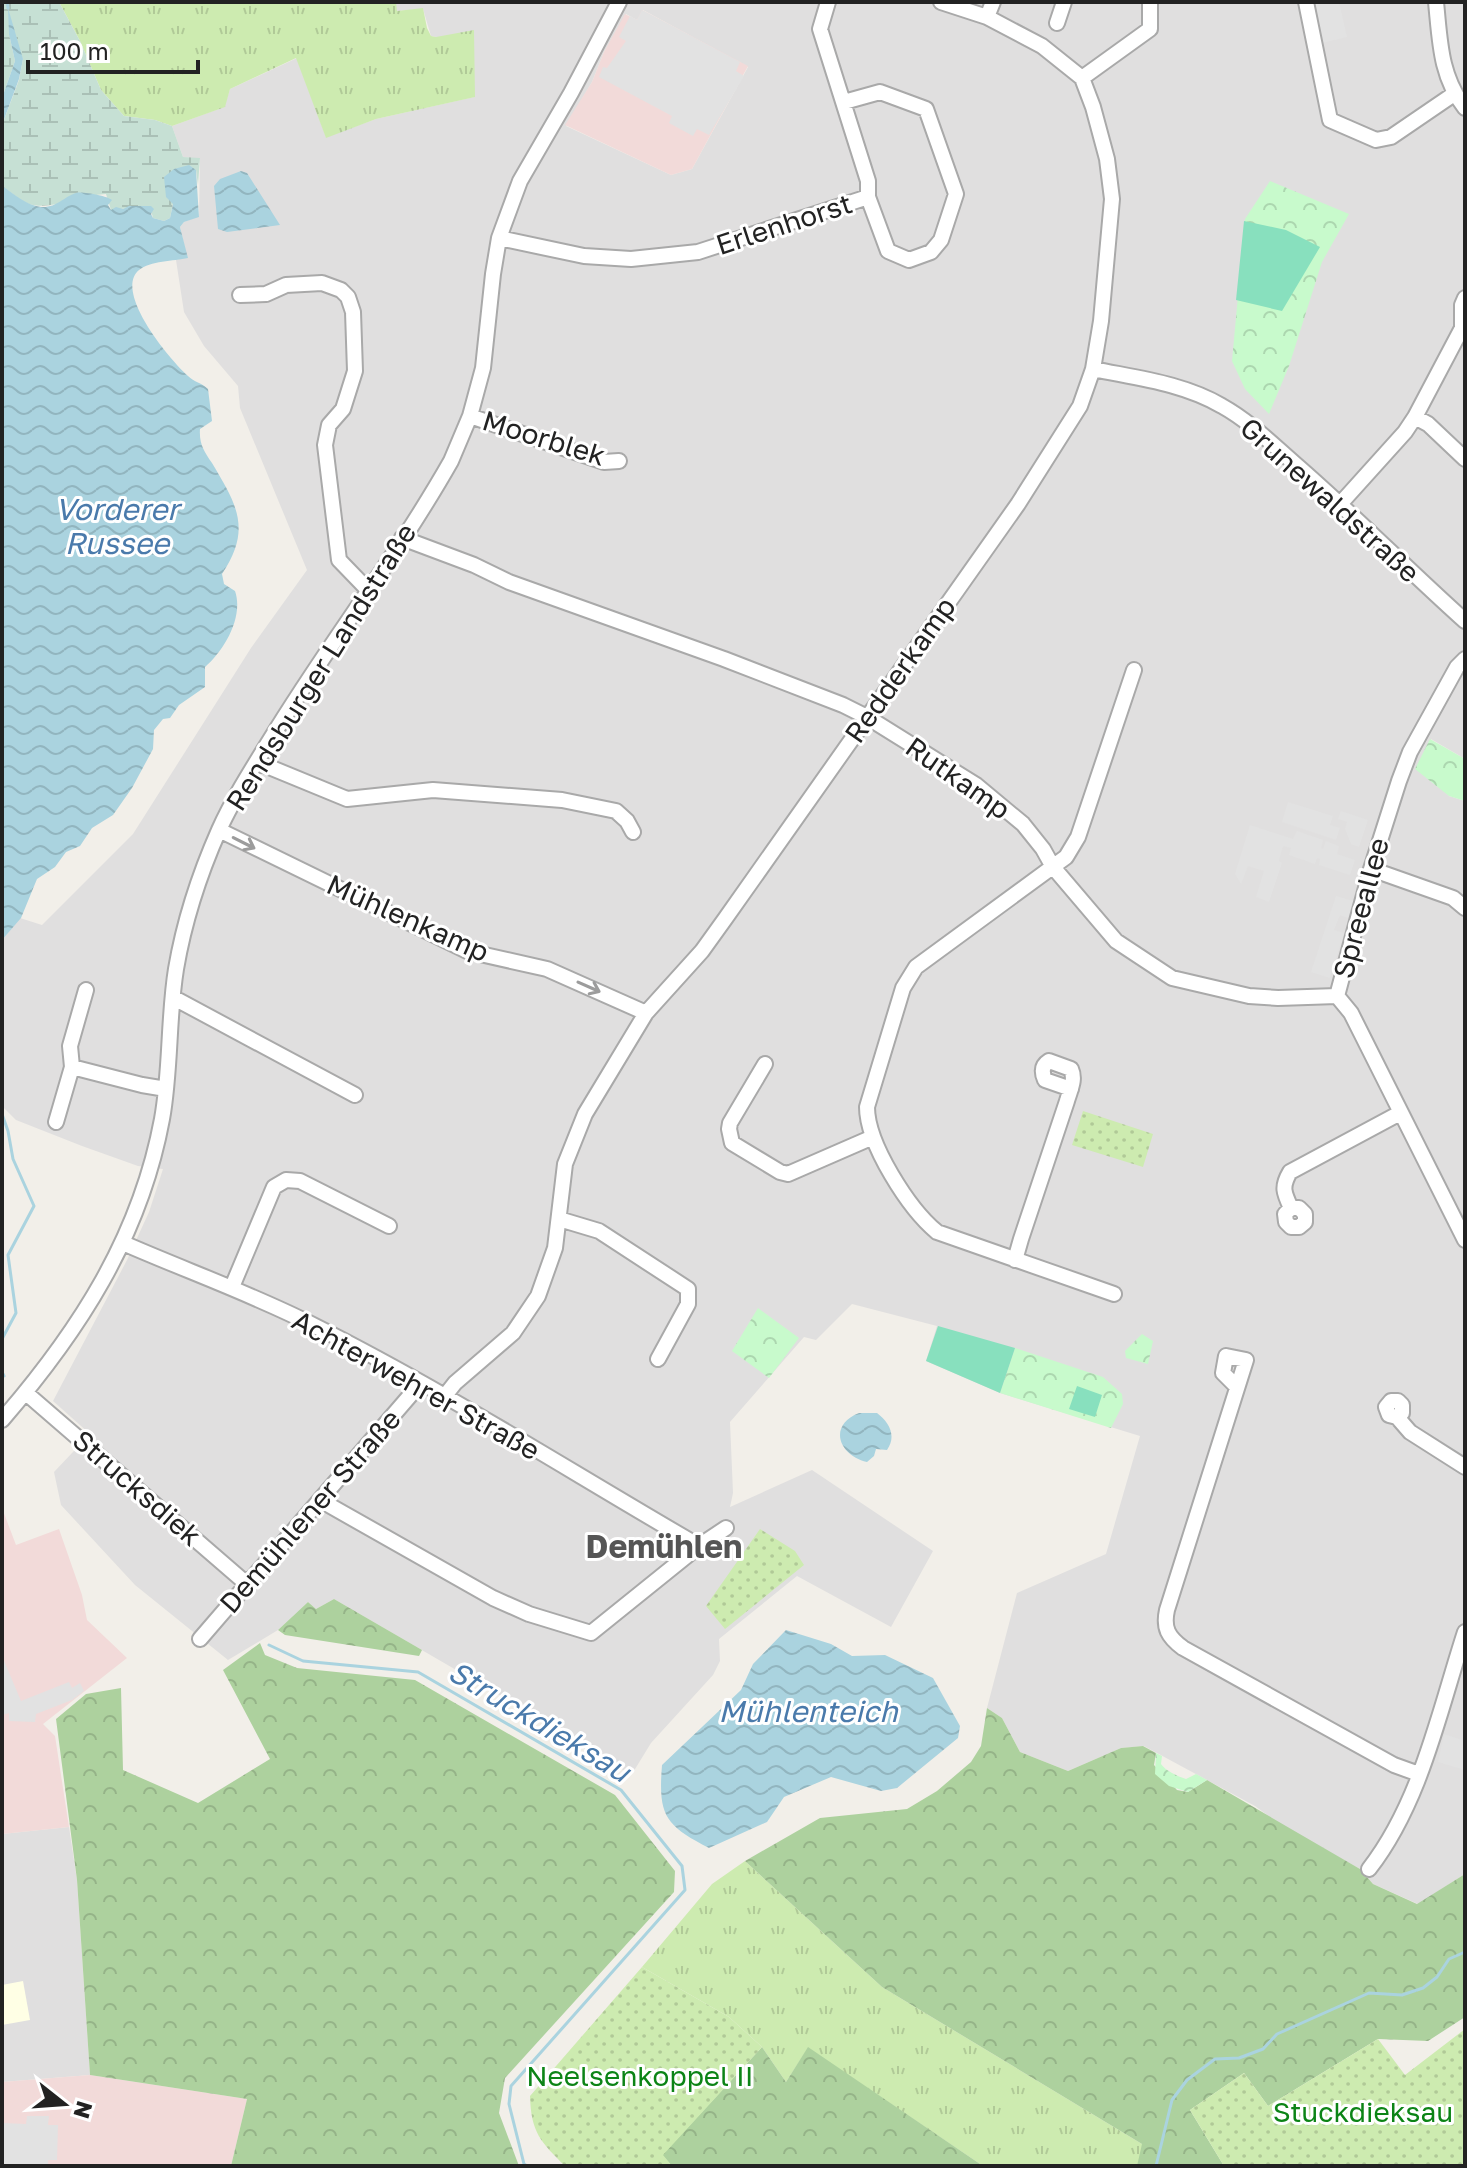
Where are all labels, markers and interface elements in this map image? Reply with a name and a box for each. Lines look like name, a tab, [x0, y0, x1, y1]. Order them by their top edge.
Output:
scale bar	[28, 24, 198, 74]
text: 100 m	[40, 36, 109, 65]
street label: Erlenhorst	[712, 186, 856, 261]
street label: Moorblek	[479, 403, 610, 472]
street label: Grunewaldstraße	[1234, 411, 1427, 589]
water label: Vorderer Russee	[55, 491, 183, 561]
street label: Rendsburger Landstraße	[219, 517, 423, 816]
street label: Redderkamp	[837, 591, 962, 749]
street label: Rutkamp	[900, 730, 1017, 826]
street label: Spreeallee	[1326, 834, 1395, 982]
one-way arrow	[231, 836, 255, 852]
street label: Mühlenkamp	[322, 867, 494, 968]
one-way arrow	[577, 980, 601, 995]
street label: Achterwehrer Straße	[287, 1303, 546, 1466]
street label: Demühlener Straße	[212, 1402, 407, 1619]
street label: Strucksdiek	[66, 1423, 208, 1552]
district label: Demühlen	[586, 1527, 742, 1565]
water label: Struckdieksau	[442, 1653, 638, 1790]
water label: Mühlenteich	[718, 1693, 899, 1729]
park label: Neelsenkoppel II	[526, 2059, 754, 2092]
north arrow	[24, 2064, 104, 2144]
park label: Stuckdieksau	[1273, 2095, 1453, 2128]
text: N	[68, 2098, 99, 2122]

